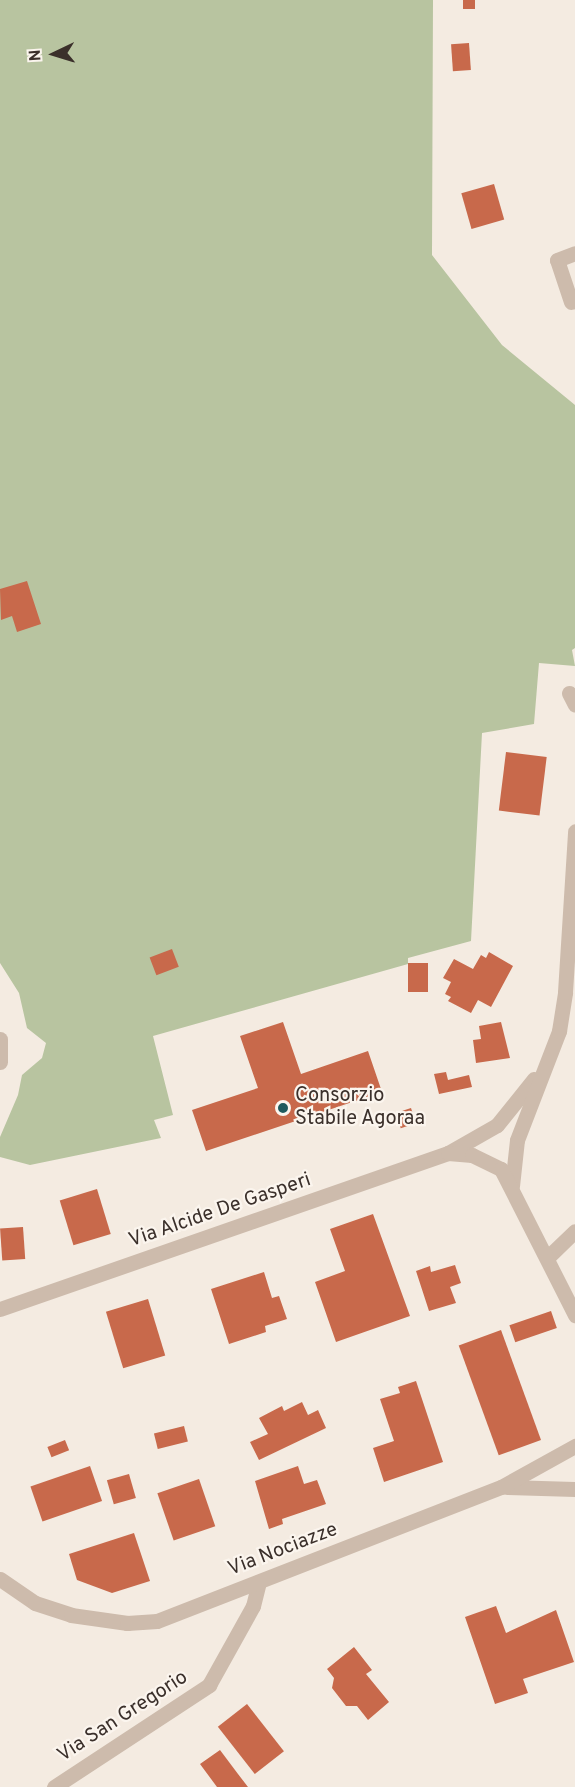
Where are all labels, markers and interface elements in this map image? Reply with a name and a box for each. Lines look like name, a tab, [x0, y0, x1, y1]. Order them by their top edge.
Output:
north arrow	[24, 24, 84, 84]
text: N	[26, 49, 46, 62]
place label: Consorzio Stabile Agoraa	[295, 1084, 426, 1131]
marker: Consorzio Stabile Agoraa	[276, 1101, 290, 1115]
street label: Via Alcide De Gasperi	[125, 1168, 315, 1254]
street label: Via Nociazze	[225, 1518, 341, 1582]
street label: Via San Gregorio	[53, 1666, 193, 1768]

